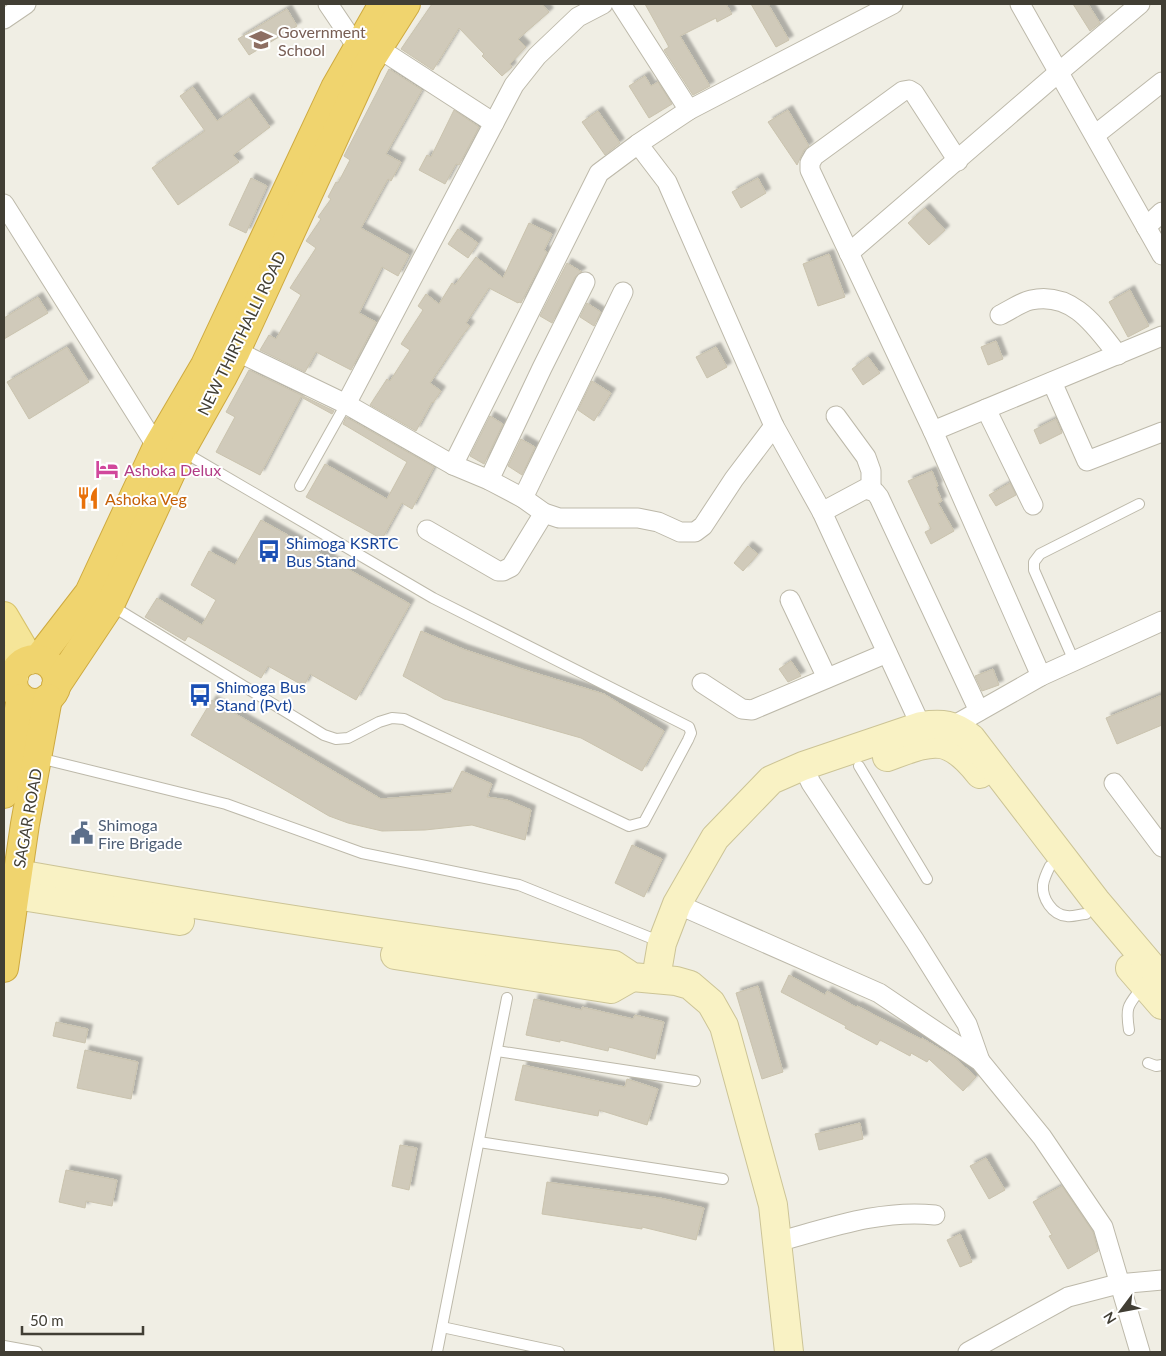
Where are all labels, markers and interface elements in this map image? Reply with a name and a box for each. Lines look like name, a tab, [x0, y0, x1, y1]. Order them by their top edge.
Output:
place label: Government School	[278, 22, 366, 59]
school or university icon: Government School	[248, 27, 274, 53]
street label: NEW THIRTHALLI ROAD	[193, 248, 289, 418]
hotel icon: Ashoka Delux	[94, 456, 120, 482]
place label: Ashoka Delux	[124, 460, 221, 479]
restaurant icon: Ashoka Veg	[75, 485, 101, 511]
place label: Ashoka Veg	[105, 489, 187, 508]
place label: Shimoga KSRTC Bus Stand	[286, 533, 399, 570]
bus stop icon: Shimoga KSRTC Bus Stand	[256, 538, 282, 564]
place label: Shimoga Bus Stand (Pvt)	[216, 677, 306, 714]
bus stop icon: Shimoga Bus Stand (Pvt)	[187, 682, 213, 708]
street label: SAGAR ROAD	[9, 767, 45, 869]
place label: Shimoga Fire Brigade	[98, 815, 182, 852]
public building icon: Shimoga Fire Brigade	[69, 820, 95, 846]
north arrow	[1096, 1286, 1146, 1336]
scale bar	[22, 1304, 144, 1336]
text: N	[1099, 1309, 1120, 1327]
text: 50 m	[30, 1311, 64, 1329]

